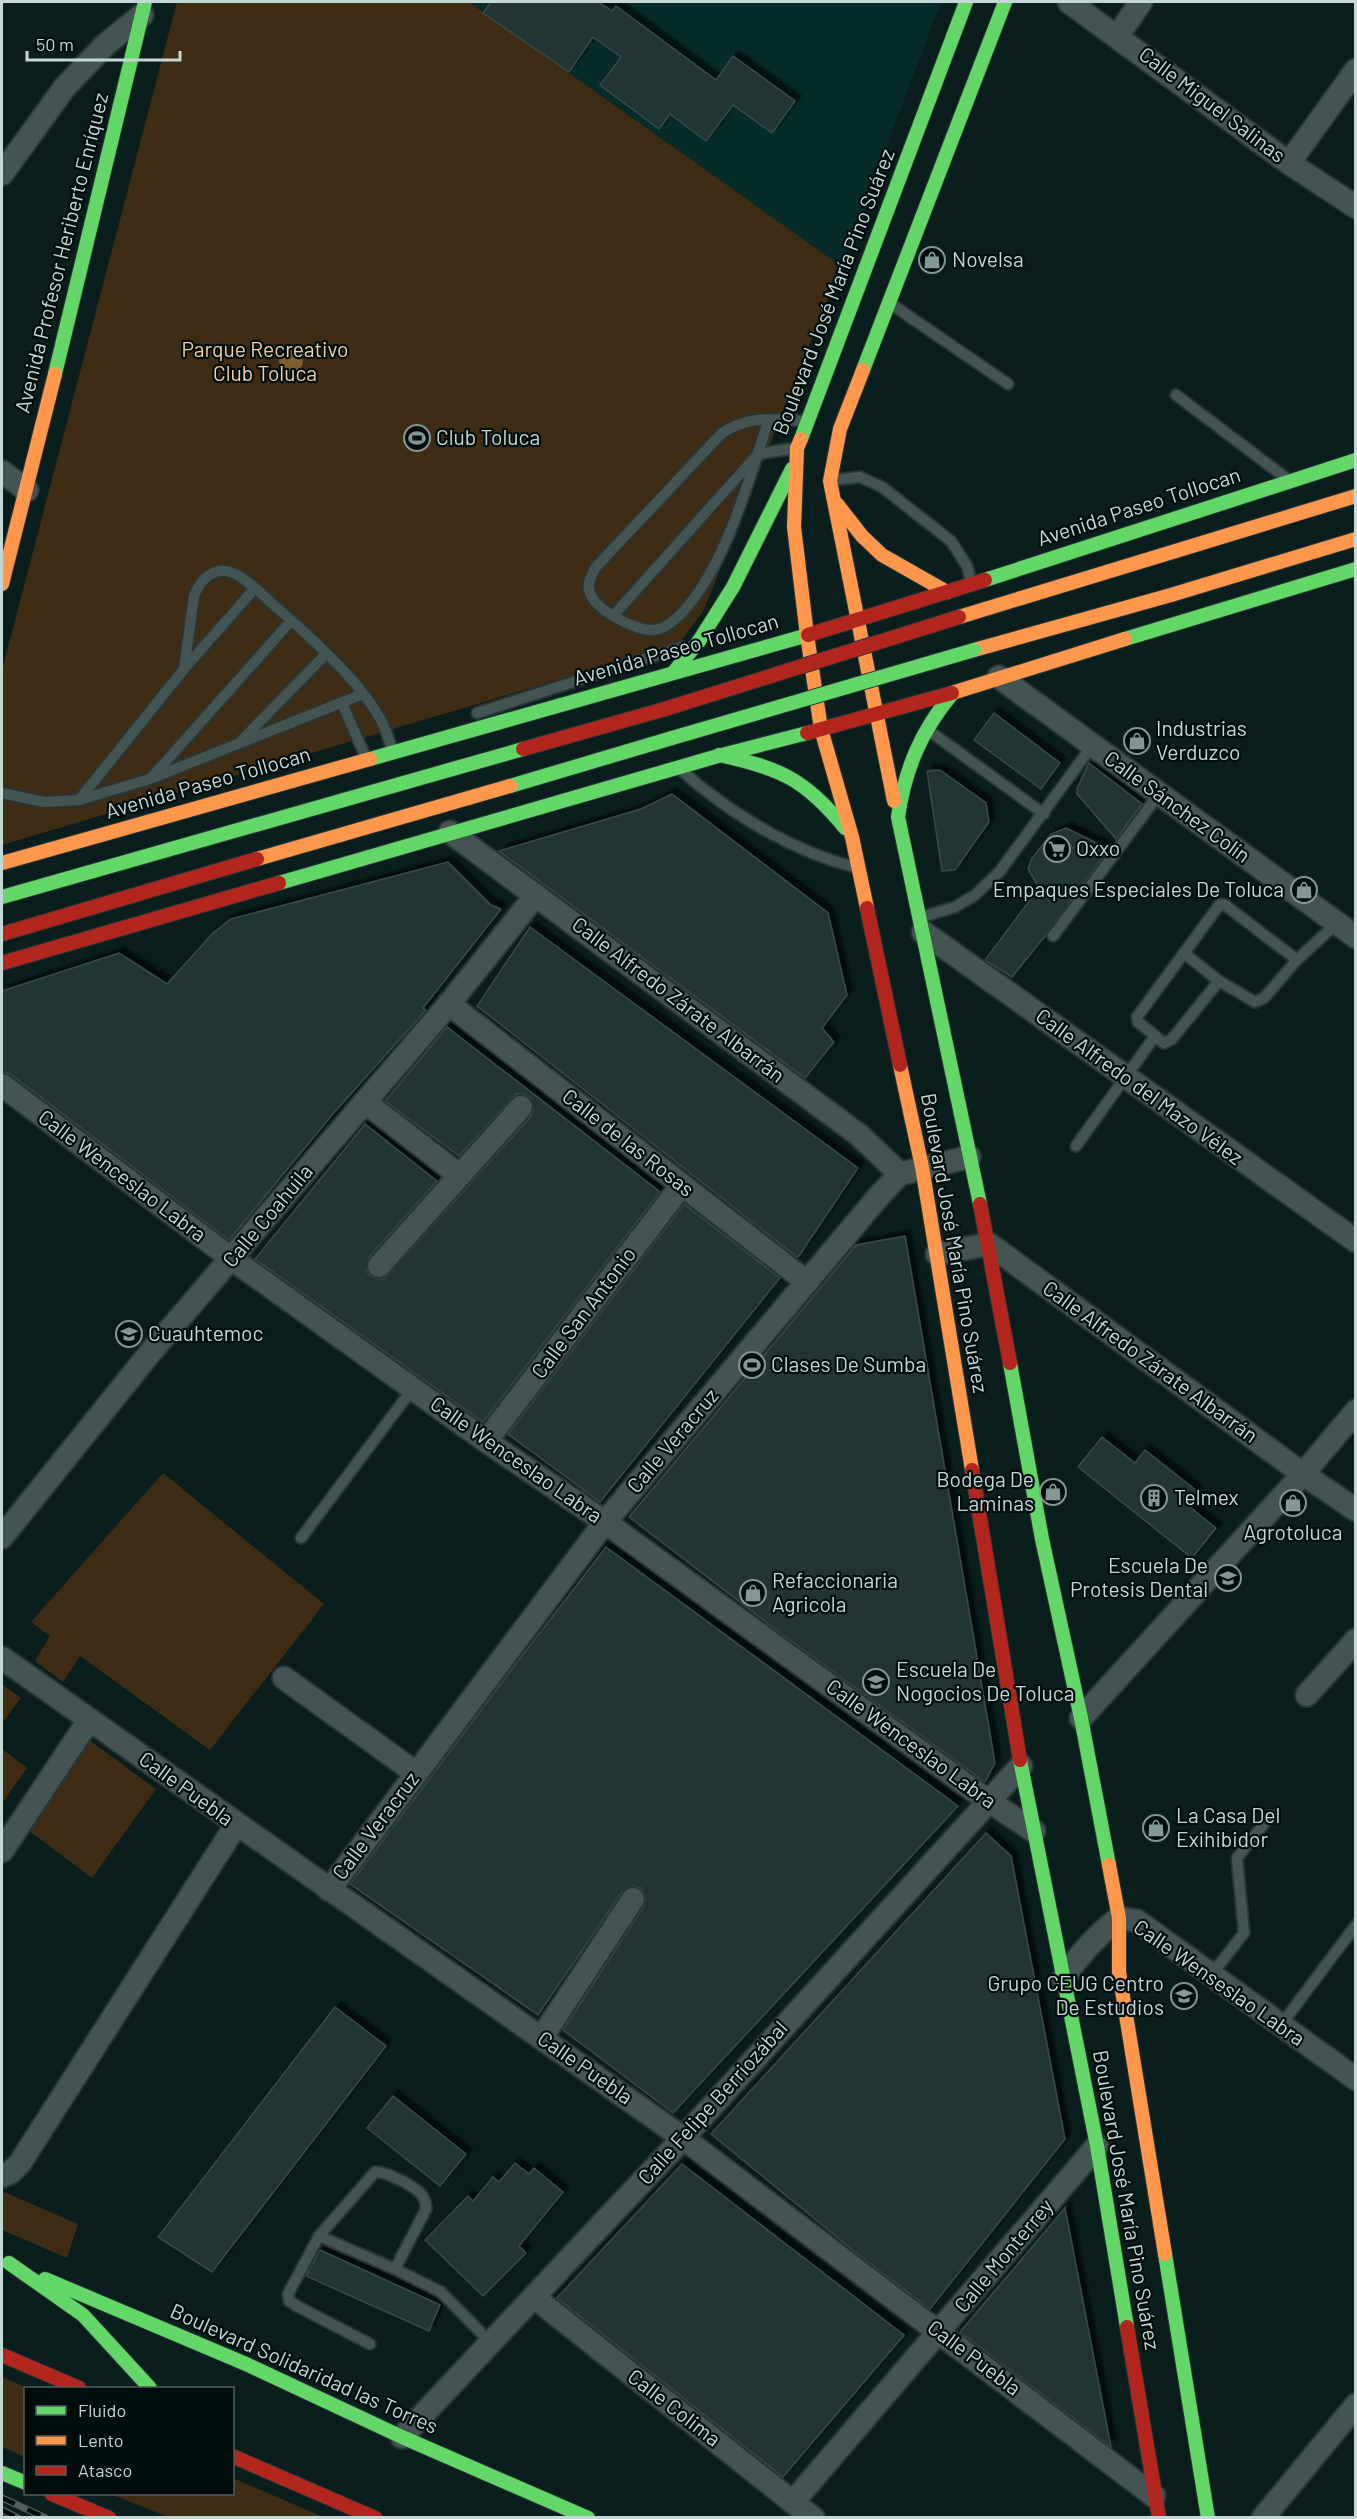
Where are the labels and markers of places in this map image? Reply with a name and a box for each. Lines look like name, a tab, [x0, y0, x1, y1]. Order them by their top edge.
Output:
shop icon: Novelsa	[917, 245, 947, 275]
place label: Novelsa	[952, 246, 1024, 271]
sports icon: Club Toluca	[402, 423, 432, 453]
place label: Club Toluca	[436, 424, 540, 449]
place label: Industrias Verduzco	[1156, 715, 1247, 764]
shop icon: Industrias Verduzco	[1122, 726, 1152, 756]
supermarket icon: Oxxo	[1042, 834, 1072, 864]
place label: Oxxo	[1076, 835, 1120, 860]
shop icon: Empaques Especiales De Toluca	[1289, 875, 1319, 905]
place label: Empaques Especiales De Toluca	[993, 876, 1284, 901]
school or university icon: Cuauhtemoc	[114, 1319, 144, 1349]
place label: Cuauhtemoc	[148, 1320, 263, 1345]
sports icon: Clases De Sumba	[737, 1350, 767, 1380]
place label: Clases De Sumba	[771, 1351, 926, 1376]
place label: Bodega De Laminas	[936, 1466, 1034, 1515]
shop icon: Bodega De Laminas	[1038, 1477, 1068, 1507]
building icon: Telmex	[1139, 1483, 1169, 1513]
place label: Telmex	[1174, 1484, 1239, 1509]
shop icon: Agrotoluca	[1278, 1488, 1308, 1518]
place label: Agrotoluca	[1244, 1519, 1342, 1544]
place label: Escuela De Protesis Dental	[1070, 1552, 1208, 1601]
school or university icon: Escuela De Protesis Dental	[1213, 1563, 1243, 1593]
place label: Refaccionaria Agricola	[772, 1567, 898, 1616]
shop icon: Refaccionaria Agricola	[738, 1578, 768, 1608]
place label: Escuela De Nogocios De Toluca	[896, 1656, 1074, 1705]
school or university icon: Escuela De Nogocios De Toluca	[861, 1667, 891, 1697]
place label: La Casa Del Exihibidor	[1176, 1802, 1280, 1851]
shop icon: La Casa Del Exihibidor	[1141, 1813, 1171, 1843]
place label: Grupo CEUG Centro De Estudios	[987, 1970, 1164, 2019]
school or university icon: Grupo CEUG Centro De Estudios	[1169, 1981, 1199, 2011]

